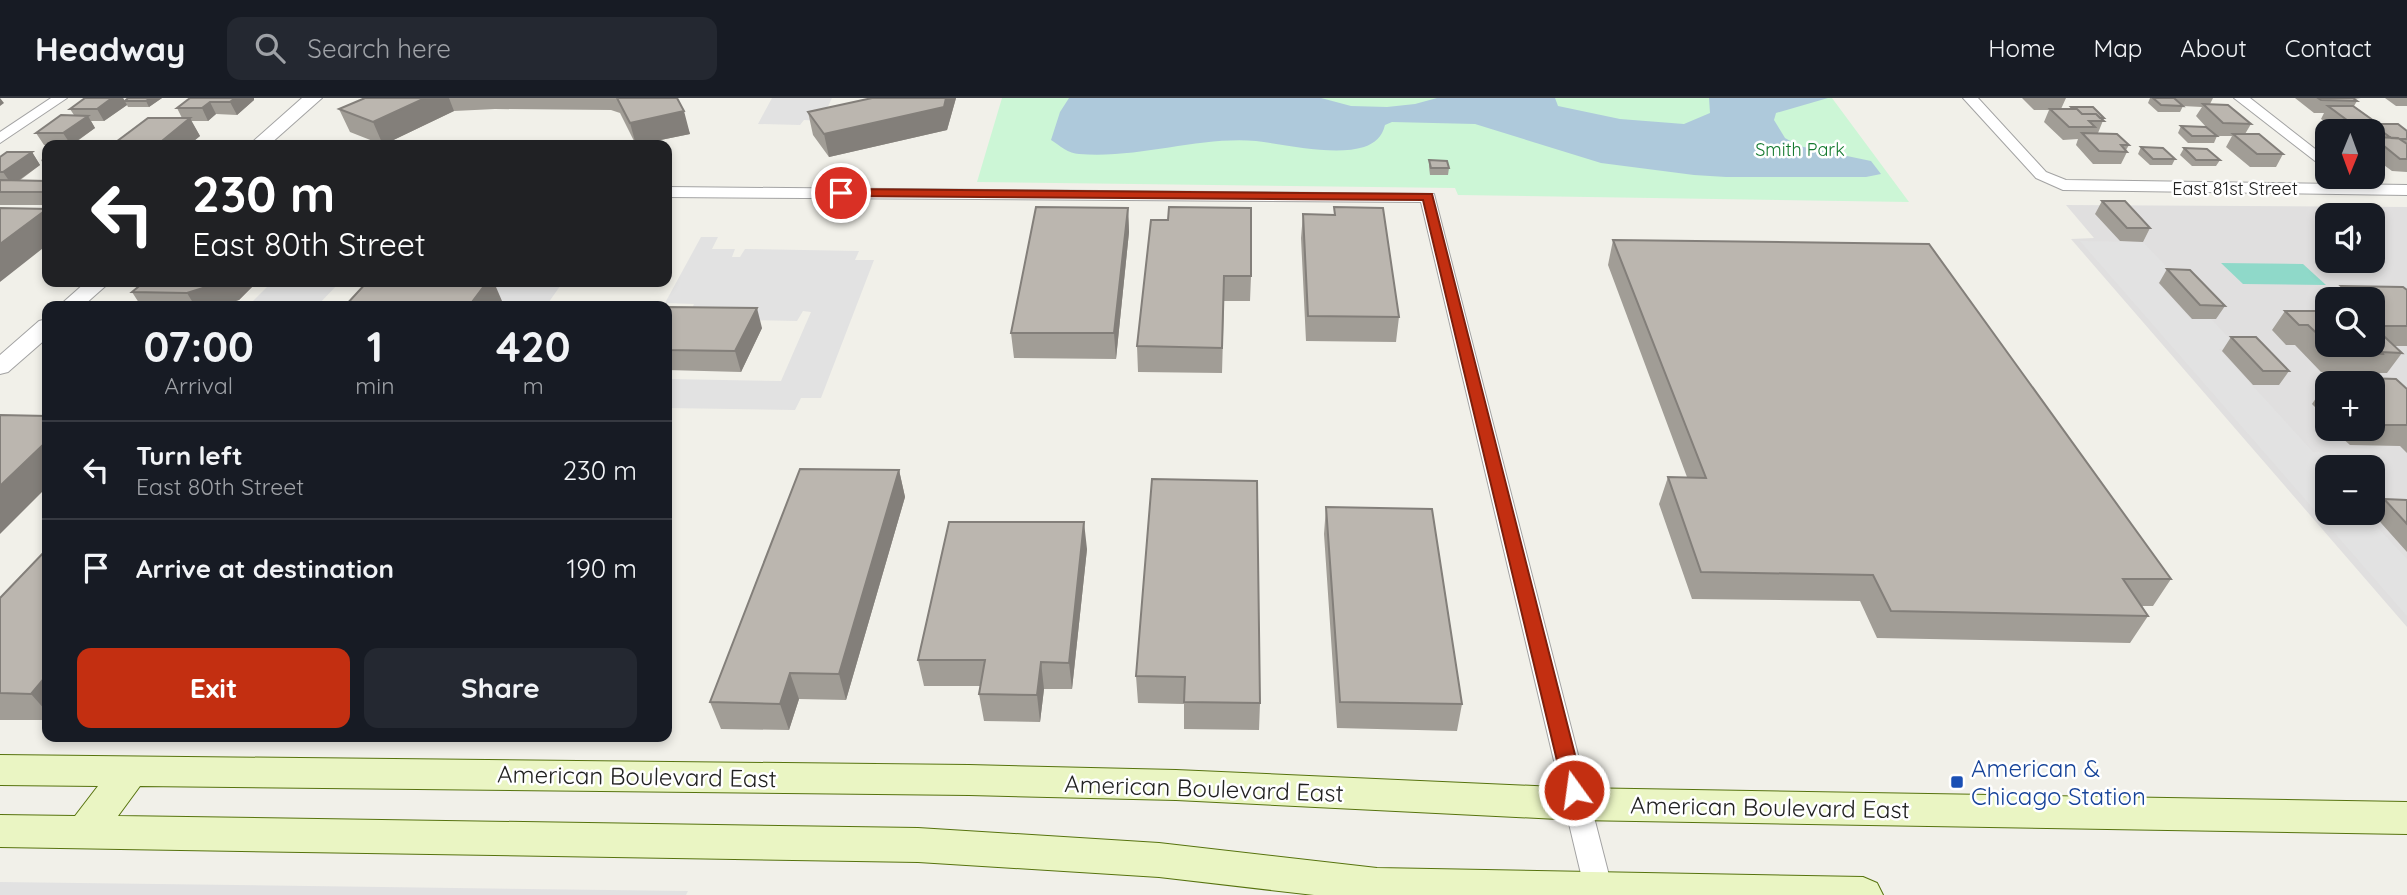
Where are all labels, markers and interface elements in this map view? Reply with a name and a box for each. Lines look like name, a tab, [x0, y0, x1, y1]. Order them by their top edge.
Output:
search box	[227, 17, 717, 80]
text: Headway	[35, 28, 185, 69]
icon: search	[251, 29, 289, 67]
text: Search here	[307, 32, 451, 65]
text: Home	[1988, 33, 2055, 63]
text: Map	[2093, 33, 2142, 63]
text: About	[2180, 33, 2247, 63]
text: Contact	[2285, 33, 2372, 63]
north arrow	[2315, 119, 2385, 189]
map controls	[2315, 119, 2385, 525]
park label: Smith Park	[1755, 138, 1845, 161]
text: 230 m	[192, 163, 335, 224]
pin	[811, 163, 871, 223]
icon: left	[77, 168, 168, 259]
icon: arrive	[822, 174, 860, 212]
street label: East 81st Street	[2172, 177, 2298, 200]
button: sound	[2315, 203, 2385, 273]
text: East 80th Street	[192, 224, 426, 264]
button: search	[2315, 287, 2385, 357]
text: 07:00	[144, 320, 254, 373]
text: 1	[367, 320, 383, 373]
text: 420	[496, 320, 570, 373]
text: Arrival	[164, 371, 233, 400]
text: min	[355, 371, 395, 400]
text: m	[523, 371, 544, 400]
button: +	[2315, 371, 2385, 441]
text: Turn left	[136, 439, 243, 472]
icon: left	[77, 451, 115, 489]
text: 230 m	[563, 454, 637, 487]
button: −	[2315, 455, 2385, 525]
text: East 80th Street	[136, 472, 304, 501]
icon: arrive	[77, 549, 115, 587]
text: Arrive at destination	[136, 552, 394, 585]
text: 190 m	[567, 552, 637, 585]
button: Exit	[77, 648, 350, 728]
button: Share	[364, 648, 637, 728]
position arrow	[1537, 753, 1611, 827]
place label: American & Chicago Station	[1971, 753, 2146, 811]
street label: American Boulevard East	[497, 759, 777, 793]
street label: American Boulevard East	[1064, 768, 1344, 808]
marker: American & Chicago Station	[1949, 774, 1965, 790]
street label: American Boulevard East	[1630, 790, 1910, 824]

